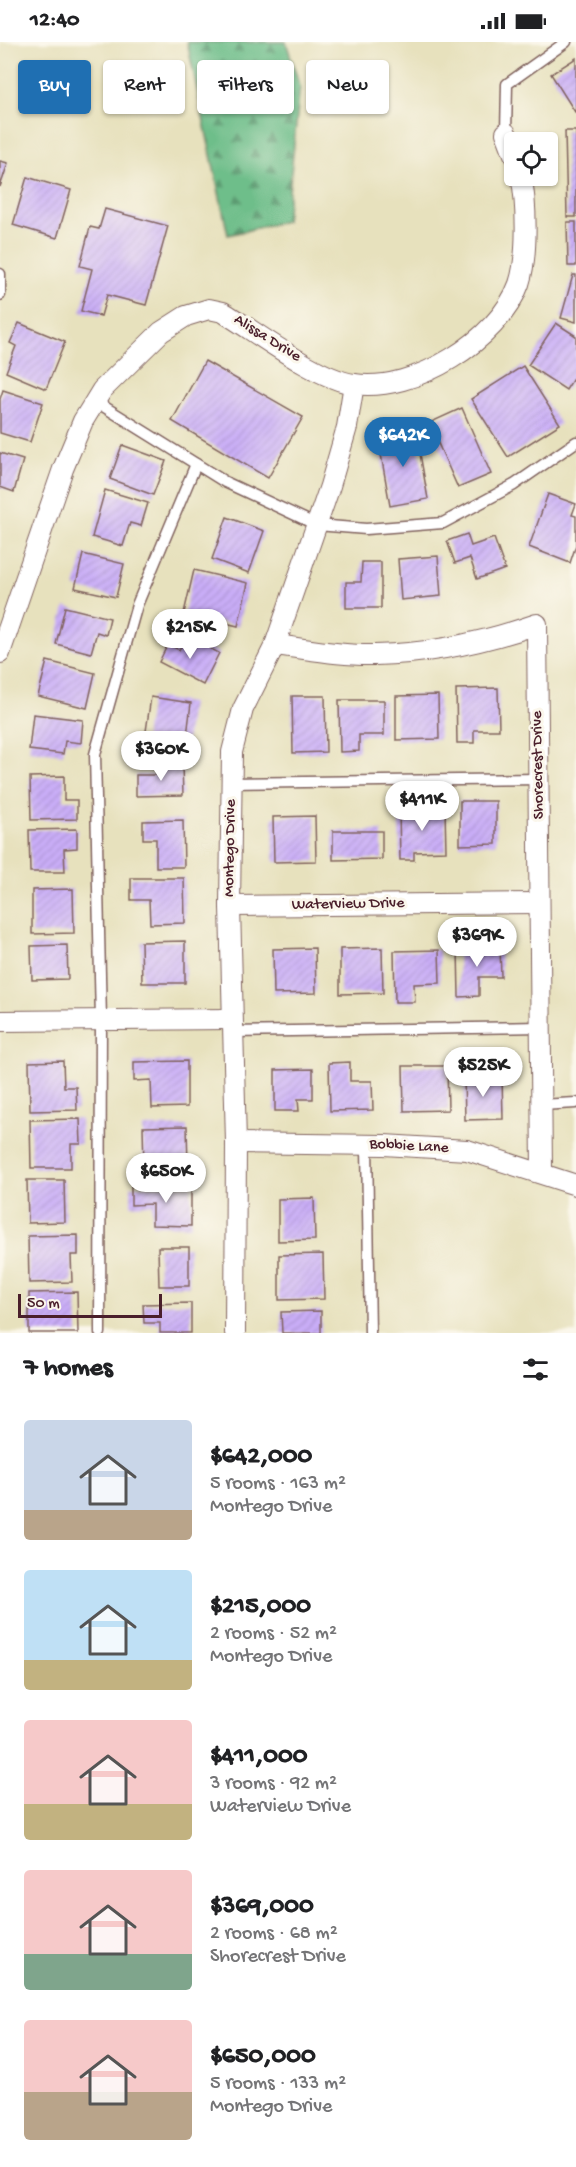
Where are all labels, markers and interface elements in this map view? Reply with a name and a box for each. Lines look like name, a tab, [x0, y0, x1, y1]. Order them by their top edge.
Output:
text: 12:40	[30, 8, 79, 34]
chip: Buy	[18, 60, 91, 114]
chip: Rent	[103, 60, 185, 114]
chip: Filters	[197, 60, 294, 114]
chip: New	[306, 60, 389, 114]
map controls	[504, 132, 558, 186]
button: locate	[504, 132, 558, 186]
street label: Alissa Drive	[230, 311, 305, 368]
pin: $642K	[361, 417, 445, 468]
text: $642K	[378, 425, 428, 448]
pin: $215K	[148, 609, 232, 660]
text: $215K	[166, 617, 214, 640]
street label: Shorecrest Drive	[529, 710, 549, 820]
pin: $360K	[119, 731, 203, 782]
text: $360K	[135, 739, 187, 762]
pin: $411K	[380, 781, 464, 832]
text: $411K	[399, 789, 445, 812]
street label: Montego Drive	[221, 798, 241, 897]
street label: Waterview Drive	[291, 895, 405, 915]
pin: $369K	[435, 917, 519, 968]
text: $369K	[452, 925, 502, 948]
pin: $525K	[441, 1047, 525, 1098]
text: $525K	[458, 1055, 508, 1078]
street label: Bobbie Lane	[368, 1135, 450, 1159]
pin: $650K	[124, 1153, 208, 1204]
text: $650K	[140, 1161, 192, 1184]
scale bar	[18, 1291, 162, 1318]
text: 50 m	[27, 1295, 60, 1314]
icon: filters	[519, 1353, 552, 1386]
text: 7 homes	[24, 1354, 113, 1385]
text: $642,000	[210, 1442, 312, 1473]
icon: home	[72, 1444, 144, 1516]
text: 5 rooms · 163 m²	[210, 1473, 346, 1496]
text: Montego Drive	[210, 1496, 332, 1519]
text: $215,000	[210, 1592, 311, 1623]
icon: home	[72, 1594, 144, 1666]
text: 2 rooms · 52 m²	[210, 1623, 337, 1646]
text: Montego Drive	[210, 1646, 332, 1669]
text: $411,000	[210, 1742, 307, 1773]
icon: home	[72, 1744, 144, 1816]
text: 3 rooms · 92 m²	[210, 1773, 337, 1796]
text: Waterview Drive	[210, 1796, 351, 1819]
text: $369,000	[210, 1892, 314, 1923]
icon: home	[72, 1894, 144, 1966]
text: 2 rooms · 68 m²	[210, 1923, 338, 1946]
text: Shorecrest Drive	[210, 1946, 346, 1969]
text: $650,000	[210, 2042, 316, 2073]
icon: home	[72, 2044, 144, 2116]
text: 5 rooms · 133 m²	[210, 2073, 346, 2096]
text: Montego Drive	[210, 2096, 332, 2119]

